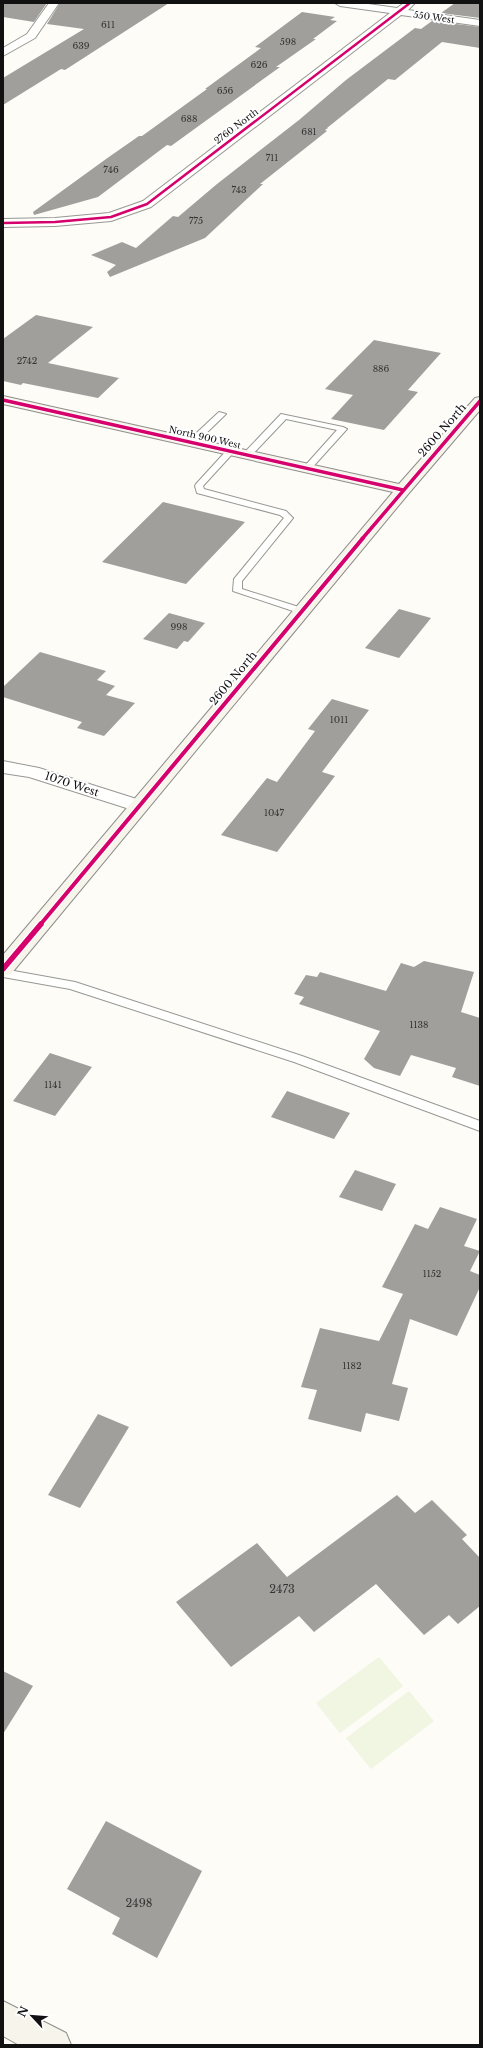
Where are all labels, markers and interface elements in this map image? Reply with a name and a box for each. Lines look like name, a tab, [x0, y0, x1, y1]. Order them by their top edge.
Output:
street label: 550 West	[413, 9, 456, 25]
house number: 611	[101, 19, 115, 30]
house number: 598	[280, 36, 296, 47]
house number: 639	[72, 40, 90, 51]
house number: 626	[250, 59, 268, 70]
house number: 656	[217, 85, 234, 96]
street label: 2760 North	[212, 106, 260, 146]
house number: 688	[181, 113, 197, 124]
house number: 681	[301, 126, 317, 137]
house number: 711	[266, 152, 278, 163]
house number: 746	[103, 164, 119, 175]
house number: 743	[231, 184, 247, 195]
house number: 775	[189, 215, 203, 226]
house number: 2742	[17, 355, 37, 366]
house number: 886	[373, 363, 390, 374]
street label: 2600 North	[415, 400, 469, 460]
street label: North 900 West	[168, 423, 243, 451]
house number: 998	[170, 621, 188, 632]
street label: 2600 North	[206, 648, 260, 708]
house number: 1011	[330, 714, 348, 725]
street label: 1070 West	[43, 769, 102, 800]
house number: 1047	[264, 807, 285, 818]
house number: 1138	[409, 1019, 429, 1030]
house number: 1141	[44, 1079, 62, 1090]
house number: 1152	[423, 1268, 441, 1279]
house number: 1182	[342, 1360, 362, 1371]
house number: 2473	[269, 1582, 295, 1596]
house number: 2498	[126, 1896, 152, 1910]
north arrow	[12, 1996, 52, 2036]
text: N	[14, 2003, 32, 2019]

